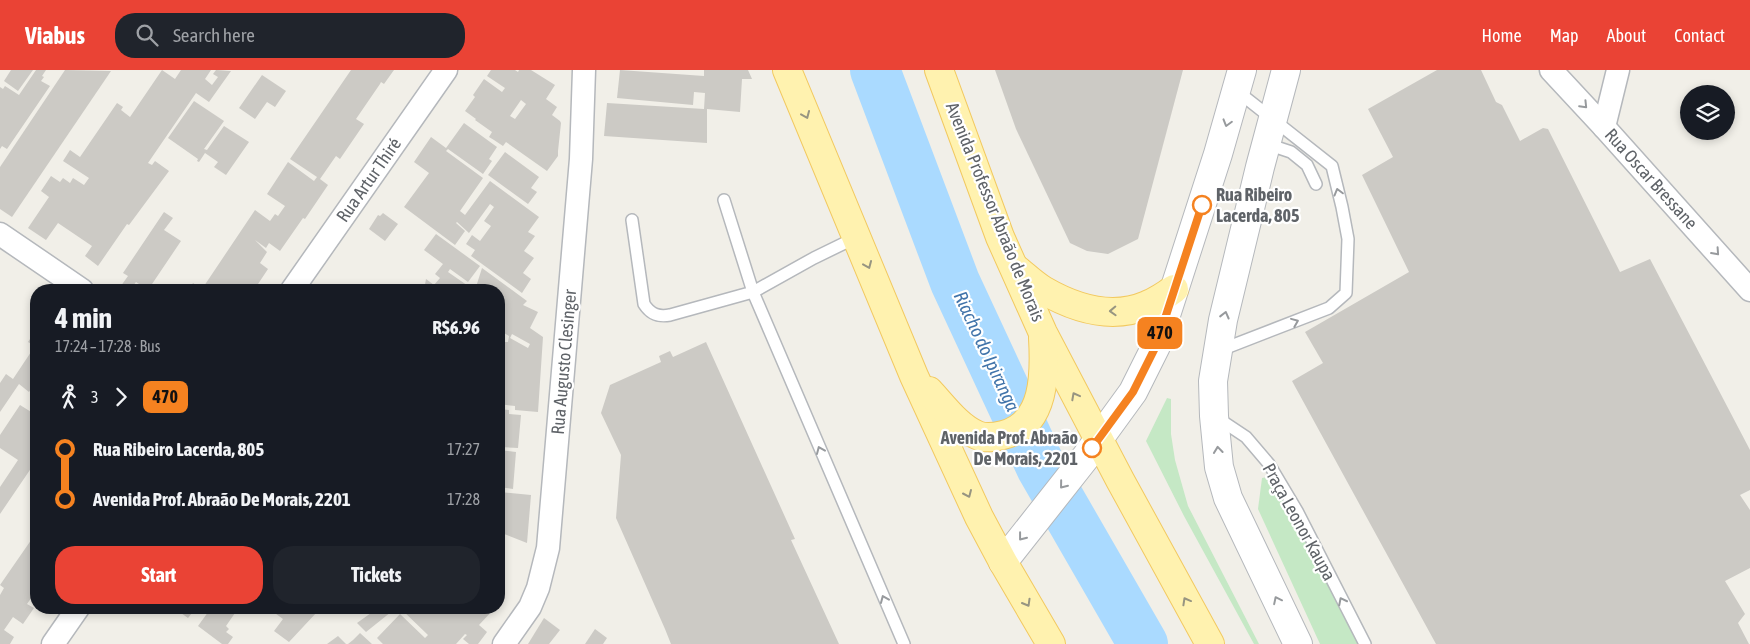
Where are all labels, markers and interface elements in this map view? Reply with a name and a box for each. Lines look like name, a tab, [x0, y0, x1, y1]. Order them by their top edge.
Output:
search box	[115, 13, 465, 58]
icon: search	[133, 21, 161, 49]
text: Viabus	[25, 22, 85, 49]
text: Search here	[173, 24, 255, 46]
text: Home	[1482, 25, 1522, 46]
text: Map	[1550, 25, 1579, 46]
text: About	[1607, 25, 1646, 46]
text: Contact	[1674, 25, 1725, 46]
map controls	[1680, 85, 1735, 140]
button: layers	[1680, 85, 1735, 140]
street label: Avenida Professor Abraão de Morais	[942, 99, 1049, 325]
one-way arrow	[1578, 100, 1587, 109]
one-way arrow	[800, 110, 811, 119]
one-way arrow	[1222, 118, 1233, 127]
street label: Rua Oscar Bressane	[1601, 124, 1702, 233]
street label: Rua Artur Thiré	[332, 134, 405, 226]
place label: Rua Ribeiro Lacerda, 805	[1216, 184, 1299, 226]
one-way arrow	[1334, 188, 1344, 196]
marker: Rua Ribeiro Lacerda, 805	[1192, 195, 1212, 215]
one-way arrow	[1711, 246, 1719, 255]
one-way arrow	[862, 260, 873, 269]
street label: Rua Augusto Clesinger	[547, 288, 580, 435]
water label: Riacho do Ipiranga	[950, 288, 1024, 415]
text: 4 min	[55, 302, 112, 334]
one-way arrow	[1109, 306, 1117, 317]
one-way arrow	[1219, 311, 1230, 320]
text: R$6.96	[432, 316, 480, 338]
line badge: 470	[1131, 317, 1189, 349]
one-way arrow	[1290, 318, 1299, 328]
text: 470	[1147, 322, 1173, 343]
text: 17:24 – 17:28 · Bus	[55, 337, 160, 355]
icon: walk	[55, 383, 83, 411]
icon: forward	[107, 383, 135, 411]
text: 470	[153, 386, 178, 407]
text: 3	[91, 388, 99, 406]
one-way arrow	[1072, 392, 1082, 401]
place label: Avenida Prof. Abraão De Morais, 2201	[940, 427, 1078, 469]
text: Rua Ribeiro Lacerda, 805	[93, 438, 264, 460]
marker: Avenida Prof. Abraão De Morais, 2201	[1082, 438, 1102, 458]
text: 17:27	[447, 440, 480, 458]
one-way arrow	[816, 446, 827, 455]
one-way arrow	[1213, 446, 1224, 454]
street label: Praça Leonor Kaupa	[1259, 460, 1340, 584]
one-way arrow	[1061, 479, 1069, 488]
text: Avenida Prof. Abraão De Morais, 2201	[93, 488, 351, 510]
one-way arrow	[962, 489, 973, 498]
text: 17:28	[447, 490, 480, 508]
one-way arrow	[1019, 531, 1028, 541]
button: Start	[55, 546, 263, 604]
button: Tickets	[273, 546, 480, 604]
one-way arrow	[880, 595, 891, 604]
one-way arrow	[1273, 596, 1283, 605]
one-way arrow	[1339, 597, 1349, 606]
one-way arrow	[1020, 598, 1030, 607]
one-way arrow	[1183, 598, 1193, 607]

